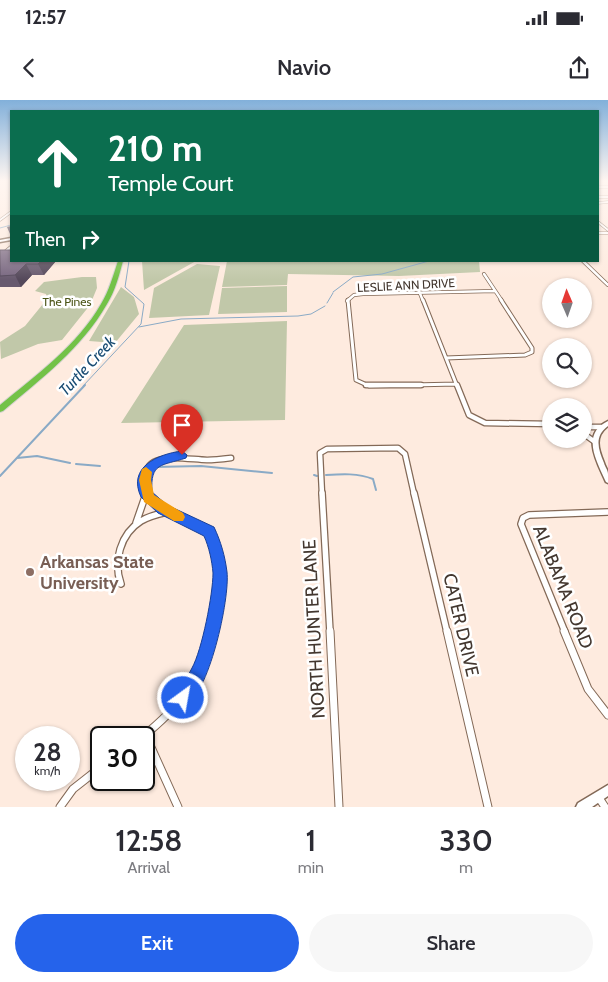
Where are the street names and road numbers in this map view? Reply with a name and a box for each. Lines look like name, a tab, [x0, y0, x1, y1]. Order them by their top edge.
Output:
street label: LESLIE ANN DRIVE	[357, 275, 456, 295]
street label: ALABAMA ROAD	[528, 522, 598, 652]
street label: NORTH HUNTER LANE	[298, 539, 330, 719]
street label: CATER DRIVE	[438, 571, 484, 679]

